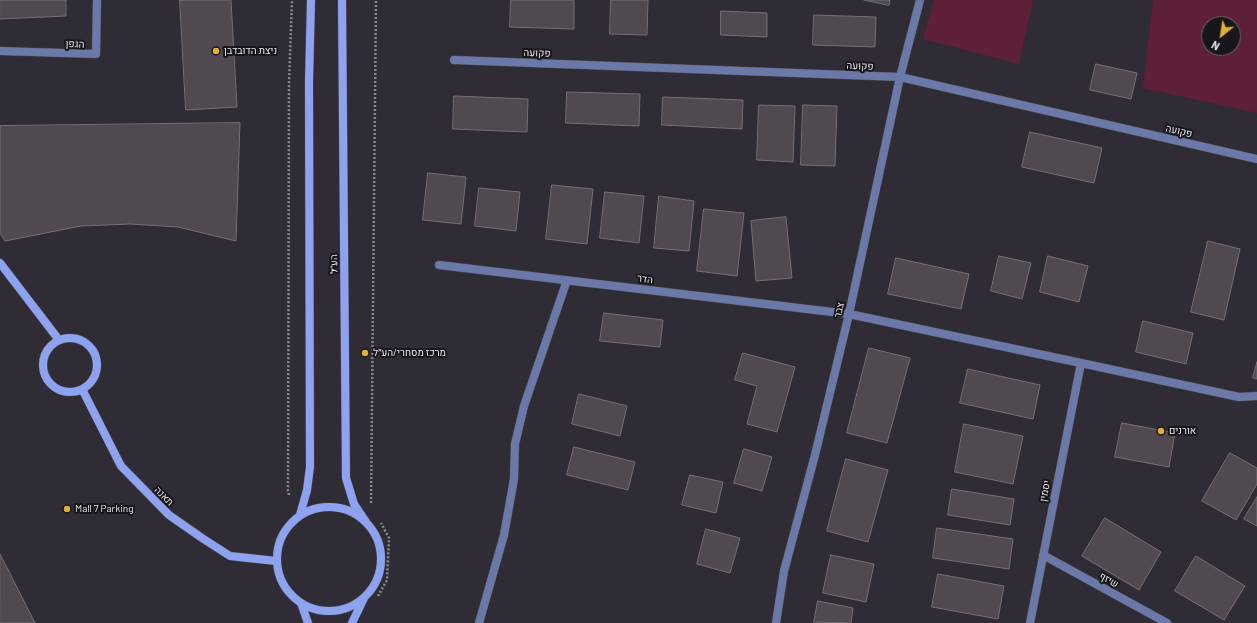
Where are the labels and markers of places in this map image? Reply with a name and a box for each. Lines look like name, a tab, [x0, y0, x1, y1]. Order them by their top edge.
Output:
place label: ניצת הדובדבן	[224, 45, 277, 57]
marker: ניצת הדובדבן	[211, 46, 221, 56]
place label: מרכז מסחרי/הע״ל	[373, 347, 446, 359]
marker: מרכז מסחרי/הע״ל	[360, 348, 370, 358]
place label: אורנים	[1169, 425, 1196, 437]
marker: אורנים	[1156, 426, 1166, 436]
place label: Mall 7 Parking	[75, 503, 134, 515]
marker: Mall 7 Parking	[62, 504, 72, 514]

